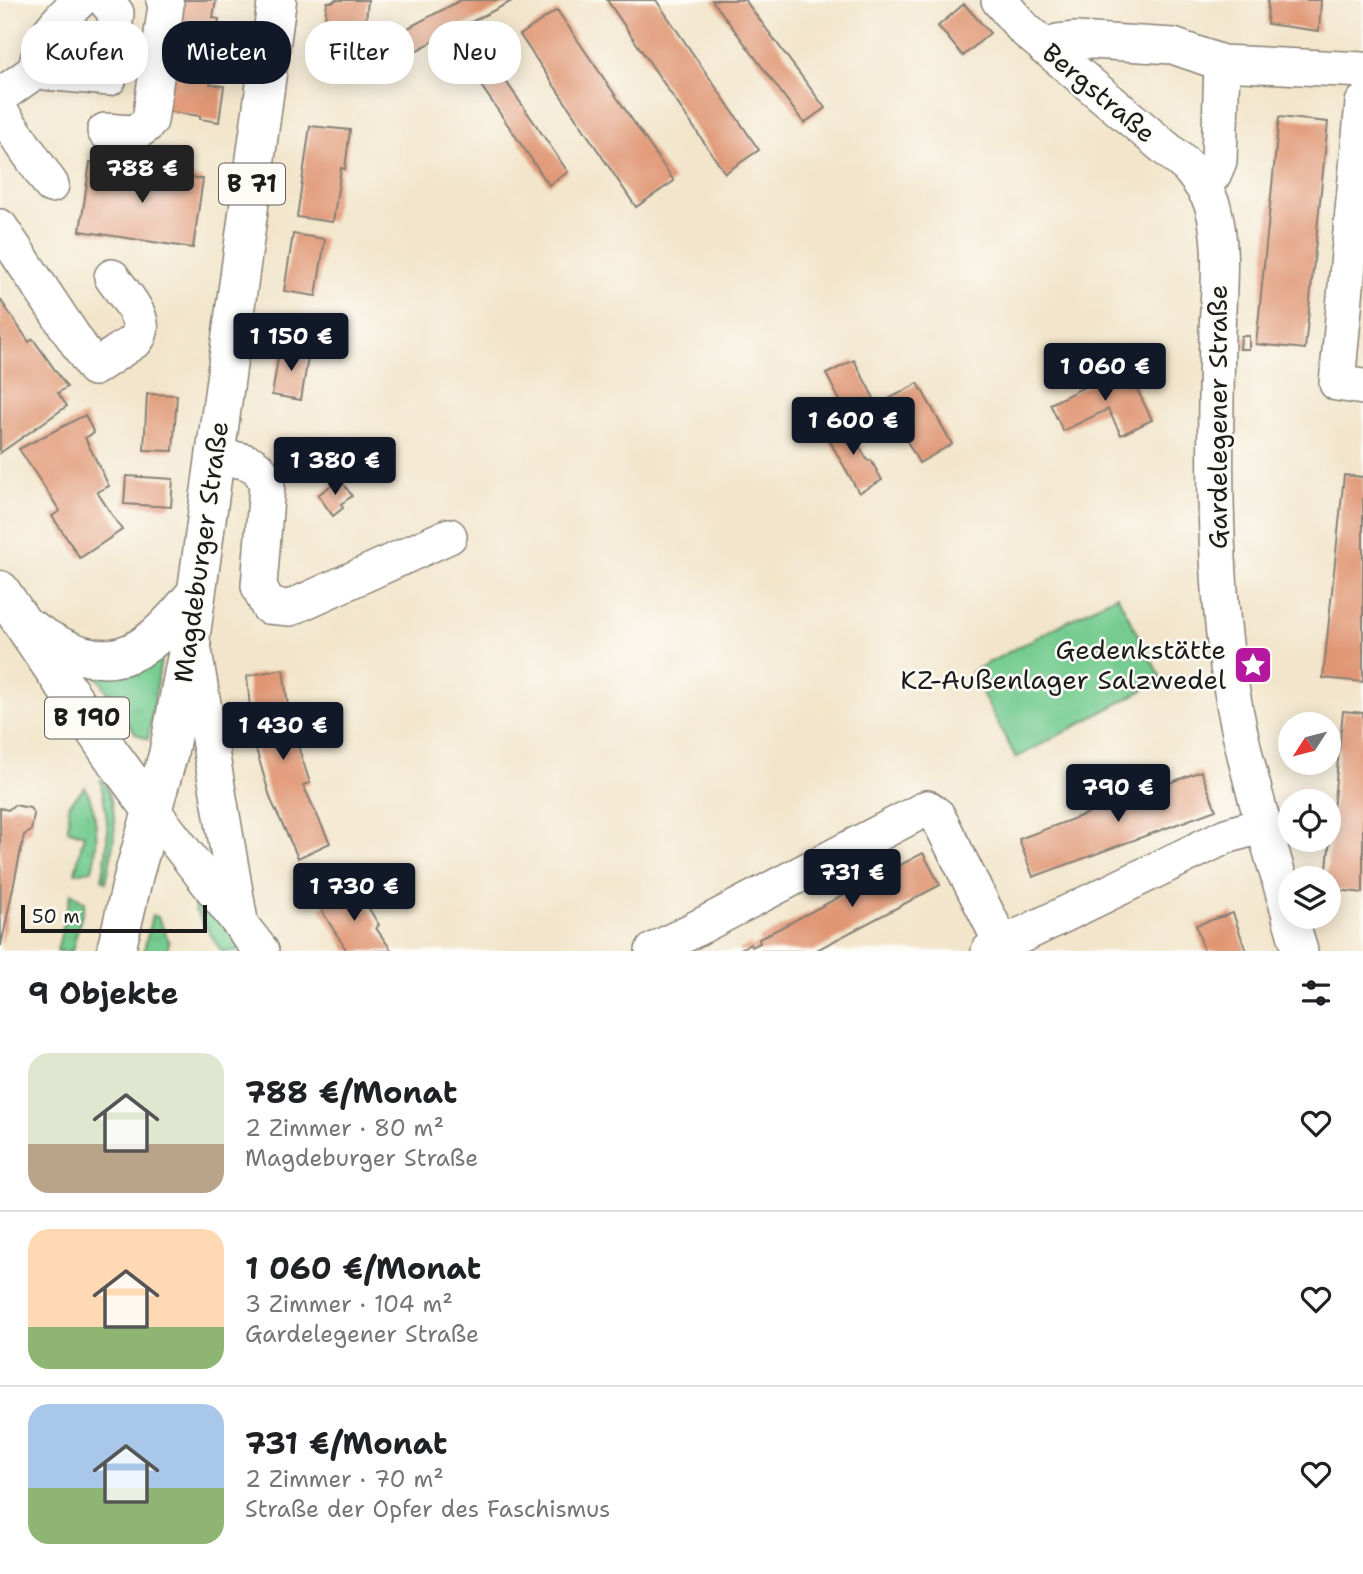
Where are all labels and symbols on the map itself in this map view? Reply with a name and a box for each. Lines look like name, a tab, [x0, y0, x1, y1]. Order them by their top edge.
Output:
street label: Bergstraße	[1035, 35, 1163, 150]
pin: 788 €	[93, 146, 191, 205]
road number: B 71	[219, 164, 285, 204]
street label: Gardelegener Straße	[1200, 285, 1235, 549]
pin: 1 150 €	[226, 314, 356, 373]
pin: 1 060 €	[1040, 344, 1170, 403]
pin: 1 600 €	[788, 398, 918, 457]
street label: Magdeburger Straße	[165, 419, 236, 685]
pin: 1 380 €	[270, 438, 400, 497]
place label: Gedenkstätte KZ-Außenlager Salzwedel	[900, 632, 1226, 697]
place icon: Gedenkstätte KZ-Außenlager Salzwedel	[1232, 644, 1274, 686]
road number: B 190	[45, 698, 129, 738]
pin: 1 430 €	[218, 702, 348, 762]
north arrow	[1278, 712, 1340, 775]
pin: 790 €	[1069, 764, 1167, 824]
pin: 731 €	[803, 850, 901, 909]
pin: 1 730 €	[289, 864, 419, 923]
scale bar	[21, 902, 206, 934]

